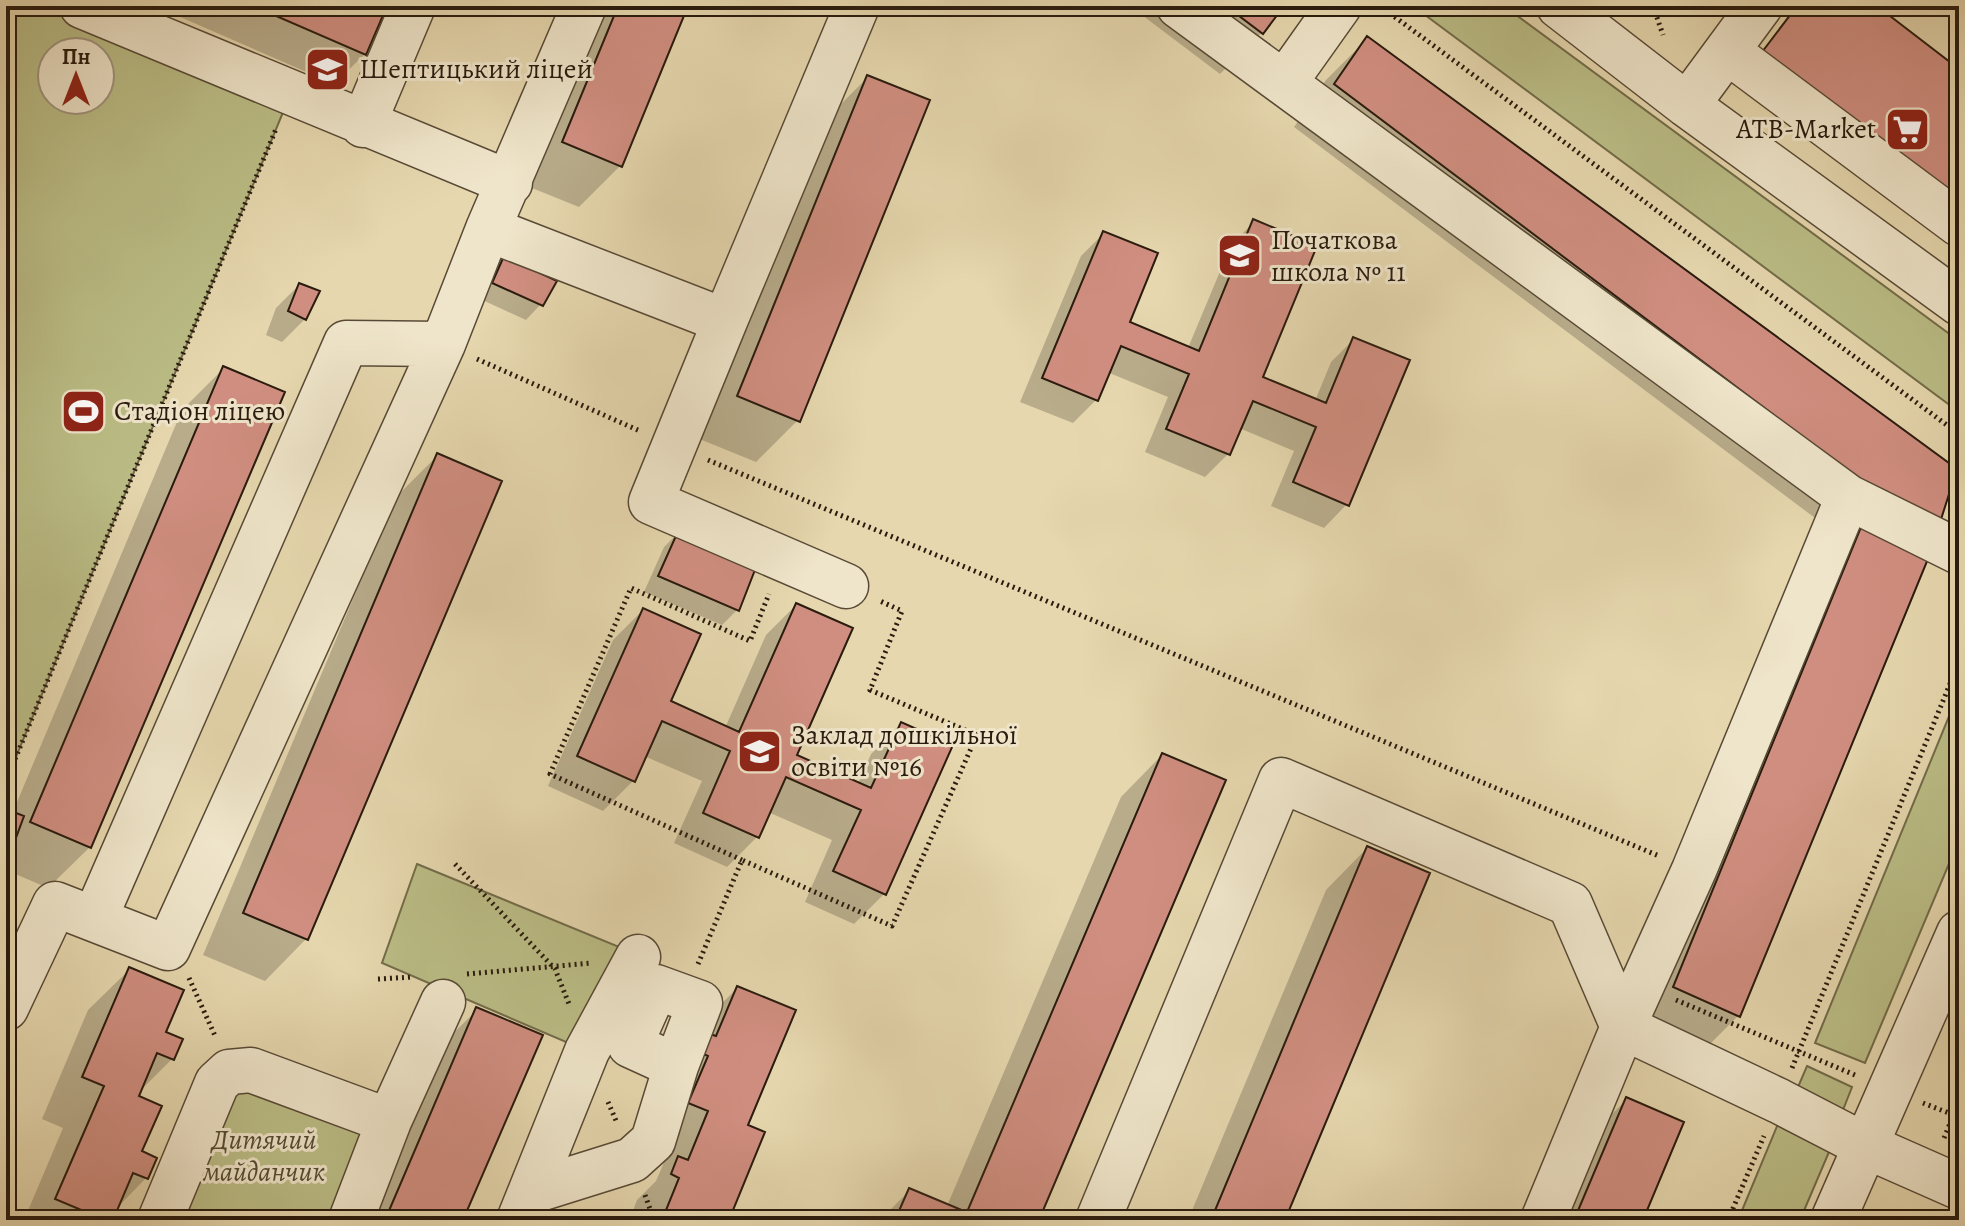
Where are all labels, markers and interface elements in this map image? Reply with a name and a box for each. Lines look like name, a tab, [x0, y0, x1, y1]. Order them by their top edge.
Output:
north arrow	[36, 36, 116, 116]
text: Пн	[62, 42, 90, 72]
school or university icon: Шептицький ліцей	[304, 45, 352, 93]
place label: Шептицький ліцей	[359, 50, 593, 88]
supermarket icon: ATB-Market	[1883, 105, 1931, 153]
place label: ATB-Market	[1735, 110, 1876, 148]
place label: Початкова школа № 11	[1271, 221, 1406, 291]
school or university icon: Початкова школа № 11	[1216, 232, 1264, 280]
sports icon: Стадіон ліцею	[59, 387, 107, 435]
place label: Стадіон ліцею	[114, 392, 285, 430]
place label: Заклад дошкільної освіти №16	[791, 716, 1017, 786]
school or university icon: Заклад дошкільної освіти №16	[736, 727, 784, 775]
park label: Дитячий майданчик	[202, 1121, 325, 1191]

